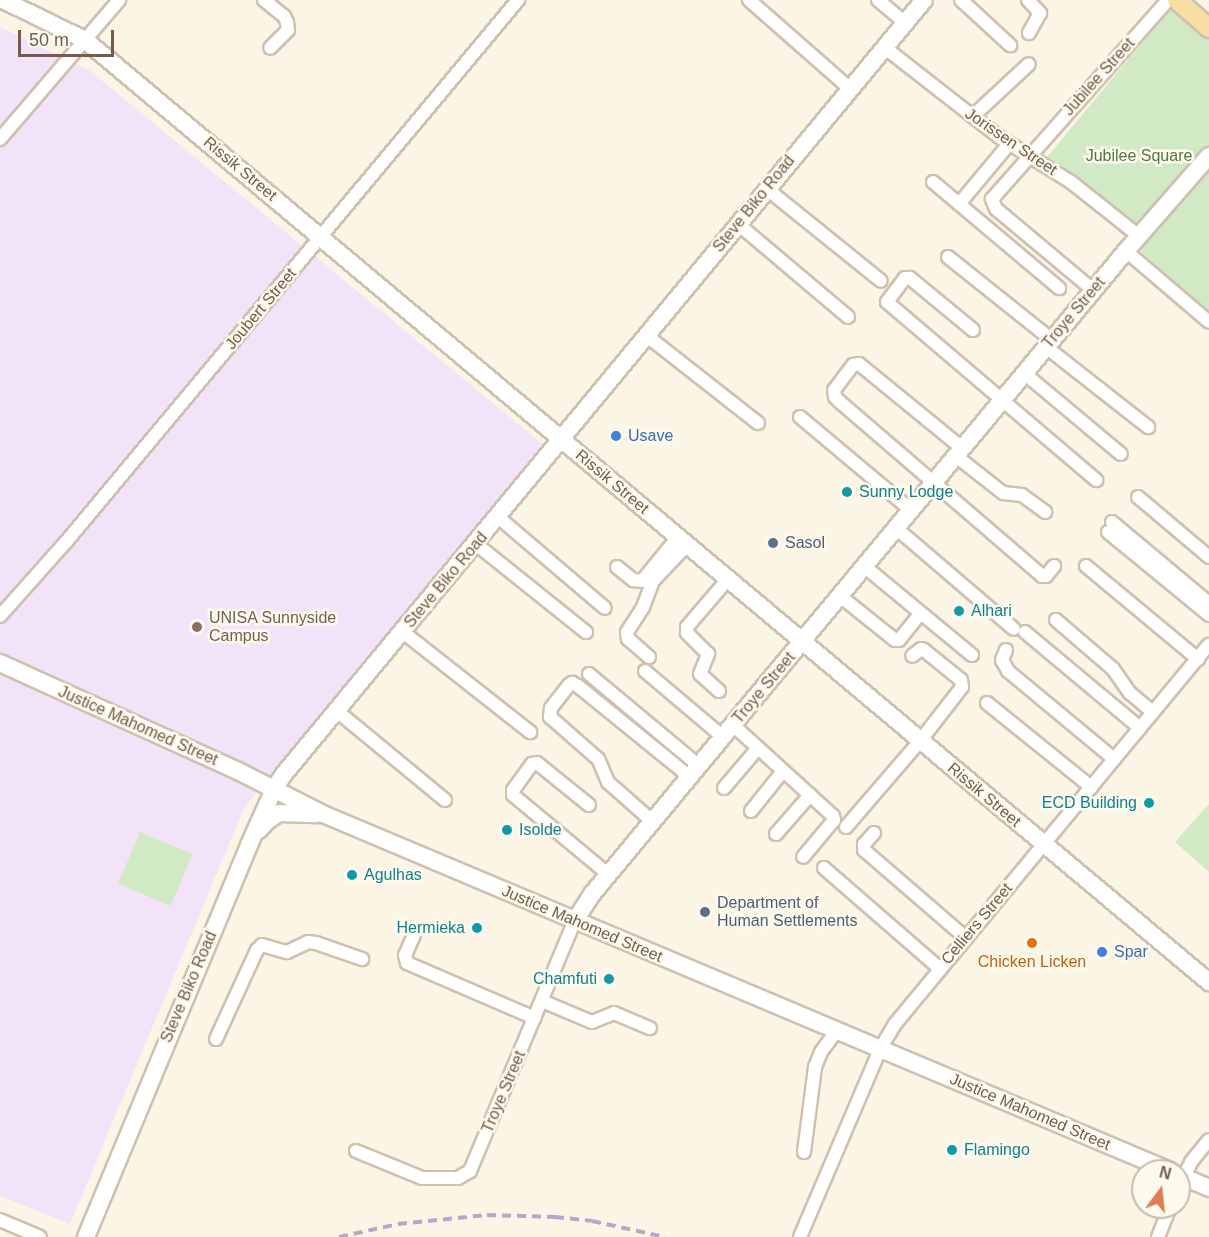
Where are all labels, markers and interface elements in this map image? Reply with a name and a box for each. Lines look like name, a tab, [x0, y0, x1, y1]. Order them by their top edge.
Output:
scale bar	[21, 18, 117, 56]
text: 50 m	[29, 30, 69, 50]
street label: Jubilee Street	[1059, 34, 1139, 120]
street label: Jorissen Street	[961, 104, 1061, 180]
street label: Rissik Street	[199, 133, 281, 205]
park label: Jubilee Square	[1086, 146, 1192, 166]
street label: Steve Biko Road	[709, 152, 799, 256]
street label: Joubert Street	[221, 264, 301, 354]
street label: Troye Street	[1039, 273, 1109, 353]
place label: Usave	[628, 426, 673, 446]
marker: Usave	[609, 429, 623, 443]
street label: Rissik Street	[571, 446, 653, 518]
place label: Sunny Lodge	[859, 482, 953, 502]
marker: Sunny Lodge	[840, 485, 854, 499]
street label: Steve Biko Road	[400, 528, 492, 632]
place label: Sasol	[785, 533, 825, 553]
marker: Sasol	[766, 536, 780, 550]
place label: Alhari	[971, 601, 1012, 621]
marker: Alhari	[952, 604, 966, 618]
place label: UNISA Sunnyside Campus	[209, 608, 337, 646]
marker: UNISA Sunnyside Campus	[190, 620, 204, 634]
street label: Troye Street	[729, 648, 799, 728]
street label: Justice Mahomed Street	[55, 682, 221, 770]
street label: Rissik Street	[943, 759, 1025, 831]
place label: ECD Building	[1042, 793, 1137, 813]
marker: ECD Building	[1142, 796, 1156, 810]
place label: Isolde	[519, 820, 562, 840]
marker: Isolde	[500, 823, 514, 837]
place label: Agulhas	[364, 865, 422, 885]
marker: Agulhas	[345, 868, 359, 882]
street label: Celliers Street	[937, 879, 1017, 969]
street label: Justice Mahomed Street	[499, 881, 665, 967]
place label: Department of Human Settlements	[717, 893, 858, 931]
marker: Department of Human Settlements	[698, 905, 712, 919]
place label: Hermieka	[397, 918, 465, 938]
marker: Hermieka	[470, 921, 484, 935]
street label: Steve Biko Road	[157, 928, 221, 1046]
marker: Chicken Licken	[1025, 936, 1039, 950]
place label: Spar	[1114, 942, 1148, 962]
marker: Spar	[1095, 945, 1109, 959]
place label: Chicken Licken	[978, 952, 1086, 972]
place label: Chamfuti	[533, 969, 597, 989]
marker: Chamfuti	[602, 972, 616, 986]
street label: Troye Street	[478, 1048, 530, 1136]
street label: Justice Mahomed Street	[947, 1069, 1113, 1155]
place label: Flamingo	[964, 1140, 1030, 1160]
marker: Flamingo	[945, 1143, 959, 1157]
north arrow	[1131, 1159, 1191, 1219]
text: N	[1157, 1163, 1173, 1183]

